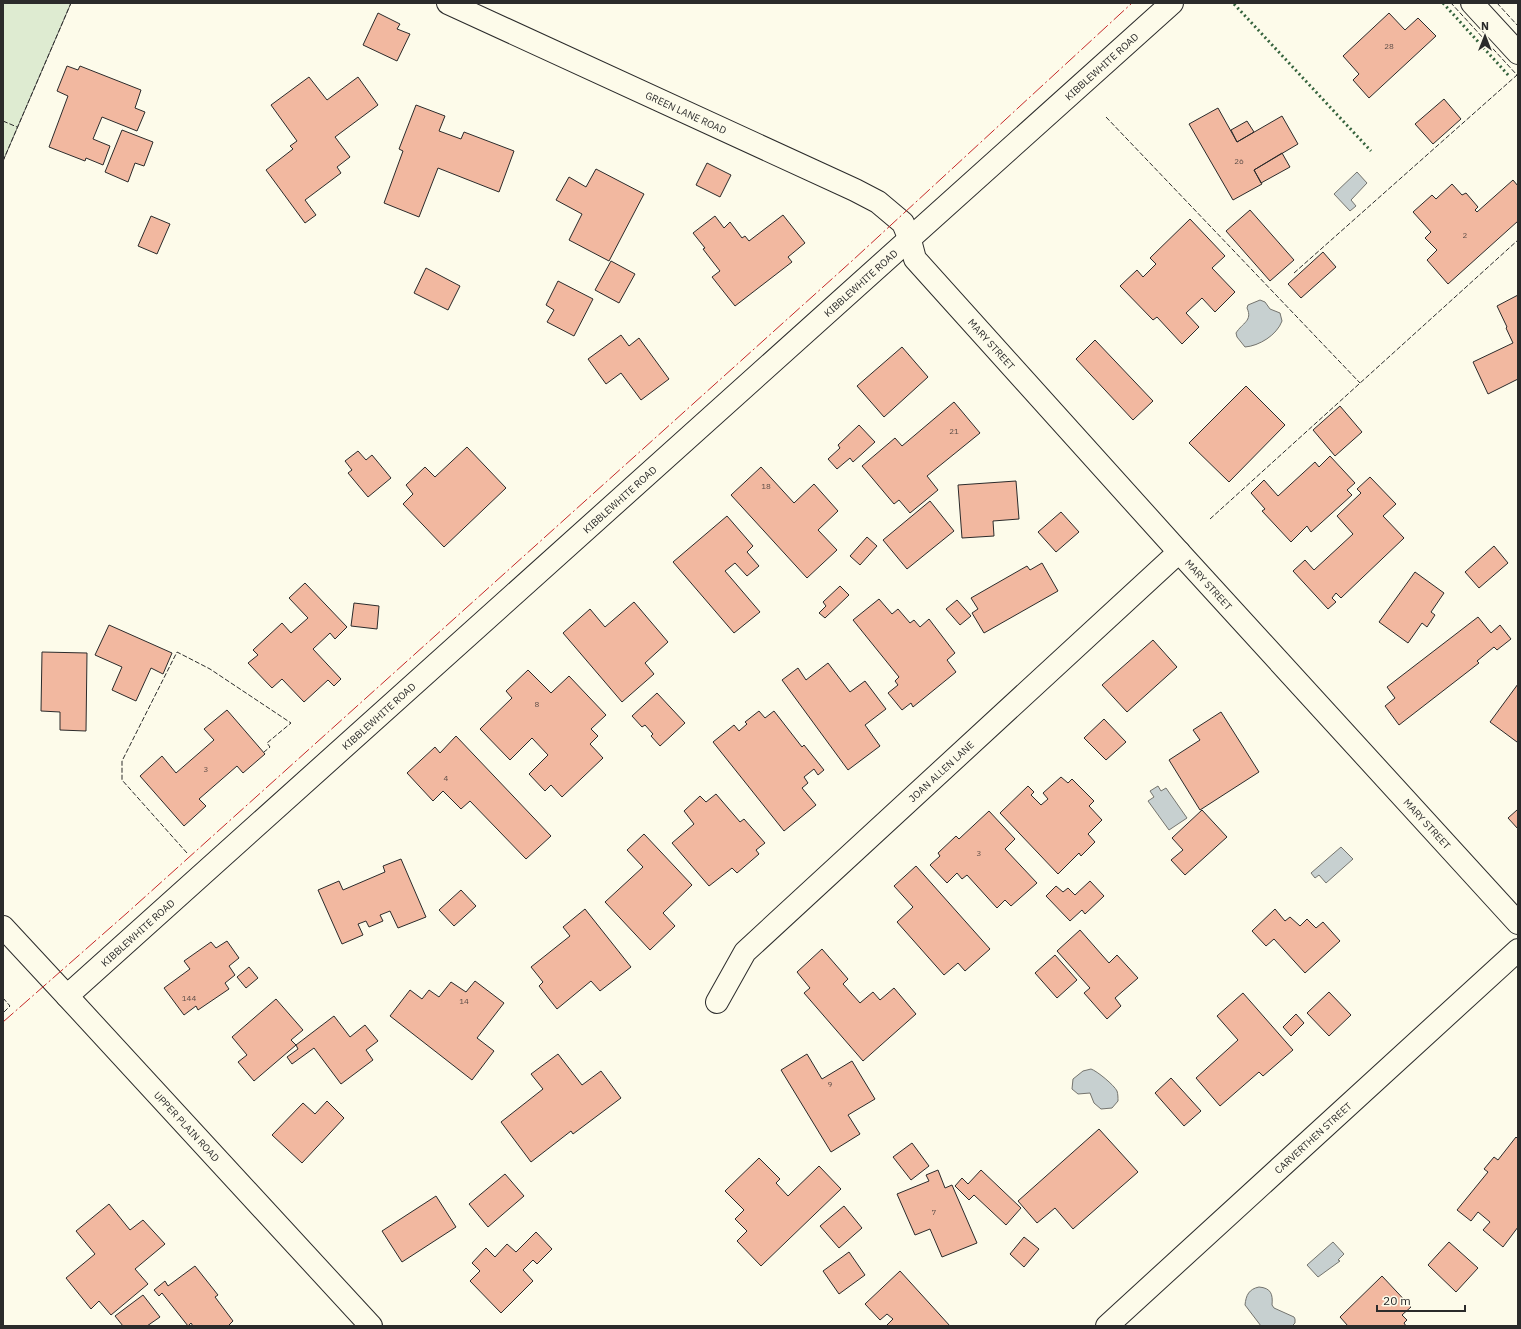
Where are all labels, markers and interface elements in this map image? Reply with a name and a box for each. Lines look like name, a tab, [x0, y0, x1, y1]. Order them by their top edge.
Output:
north arrow	[1465, 16, 1505, 56]
text: N	[1481, 19, 1489, 33]
street label: KIBBLEWHITE ROAD	[1062, 30, 1142, 103]
house number: 28	[1384, 41, 1394, 51]
street label: GREEN LANE ROAD	[643, 89, 729, 137]
house number: 26	[1234, 156, 1244, 166]
house number: 2	[1463, 230, 1468, 240]
street label: KIBBLEWHITE ROAD	[821, 247, 901, 320]
street label: MARY STREET	[965, 316, 1018, 373]
house number: 21	[949, 426, 959, 436]
street label: KIBBLEWHITE ROAD	[580, 463, 660, 536]
house number: 18	[761, 481, 771, 491]
street label: MARY STREET	[1182, 557, 1235, 613]
street label: KIBBLEWHITE ROAD	[339, 680, 419, 753]
house number: 8	[535, 699, 540, 709]
street label: JOAN ALLEN LANE	[906, 738, 977, 805]
house number: 3	[204, 764, 209, 774]
house number: 4	[444, 773, 449, 783]
street label: MARY STREET	[1400, 796, 1454, 852]
house number: 3	[977, 848, 982, 858]
street label: KIBBLEWHITE ROAD	[98, 896, 178, 969]
house number: 144	[182, 993, 196, 1003]
house number: 14	[459, 996, 469, 1006]
house number: 9	[828, 1079, 833, 1089]
street label: UPPER PLAIN ROAD	[151, 1089, 222, 1165]
street label: CARVERTHEN STREET	[1272, 1099, 1355, 1177]
house number: 7	[932, 1207, 937, 1217]
scale bar	[1377, 1287, 1465, 1313]
text: 20 m	[1383, 1293, 1411, 1308]

